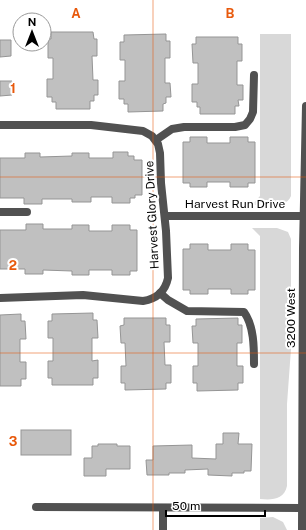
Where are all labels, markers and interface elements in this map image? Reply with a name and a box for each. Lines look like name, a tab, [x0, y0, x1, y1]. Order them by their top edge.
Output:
text: A	[71, 6, 81, 21]
text: B	[226, 6, 235, 21]
north arrow	[12, 12, 52, 52]
text: N	[28, 16, 36, 28]
text: 1	[10, 81, 16, 96]
street label: Harvest Glory Drive	[142, 160, 162, 270]
street label: Harvest Run Drive	[185, 197, 285, 211]
text: 2	[9, 258, 17, 273]
street label: 3200 West	[284, 288, 298, 348]
text: 3	[9, 434, 18, 449]
scale bar	[166, 492, 265, 518]
text: 50 m	[172, 499, 200, 513]

